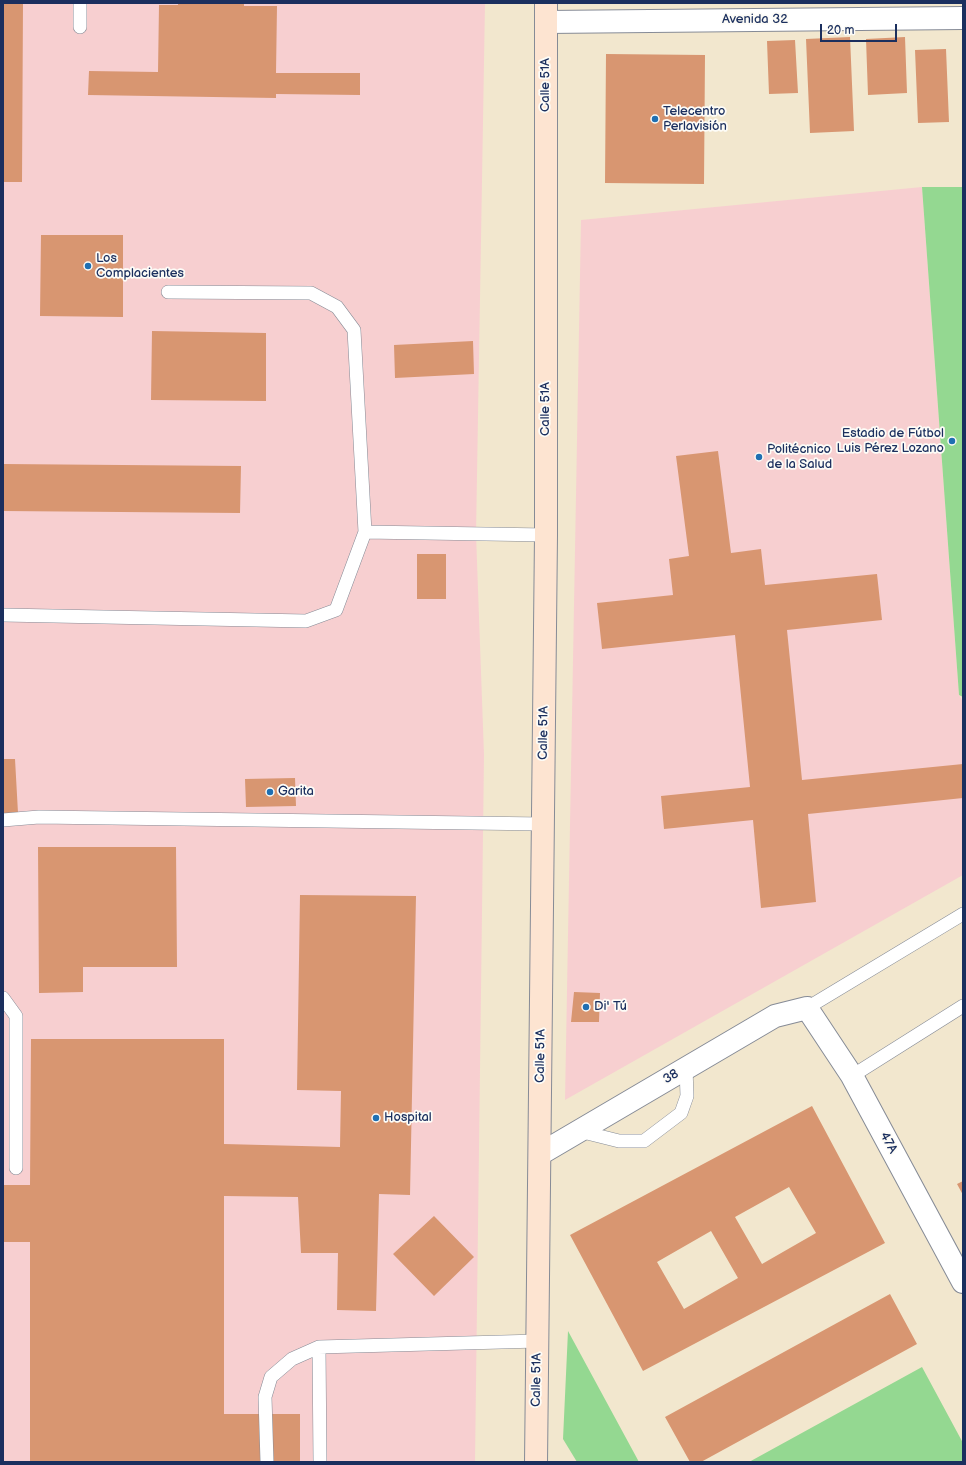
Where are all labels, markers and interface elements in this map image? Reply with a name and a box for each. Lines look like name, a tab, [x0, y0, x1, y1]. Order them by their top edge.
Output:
street label: Avenida 32	[722, 12, 788, 28]
scale bar	[822, 16, 899, 42]
text: 20 m	[827, 23, 854, 38]
street label: Calle 51A	[538, 58, 554, 112]
place label: Telecentro Perlavisión	[663, 104, 727, 135]
marker: Telecentro Perlavisión	[650, 114, 660, 124]
place label: Los Complacientes	[96, 251, 184, 282]
marker: Los Complacientes	[83, 261, 93, 271]
street label: Calle 51A	[538, 382, 554, 436]
place label: Estadio de Fútbol Luis Pérez Lozano	[836, 426, 944, 457]
marker: Estadio de Fútbol Luis Pérez Lozano	[947, 436, 957, 446]
place label: Politécnico de la Salud	[767, 442, 832, 473]
marker: Politécnico de la Salud	[754, 452, 764, 462]
street label: Calle 51A	[536, 706, 552, 760]
place label: Garita	[278, 784, 314, 800]
marker: Garita	[265, 787, 275, 797]
place label: Di' Tú	[594, 999, 627, 1015]
marker: Di' Tú	[581, 1002, 591, 1012]
street label: Calle 51A	[533, 1029, 549, 1083]
street label: 38	[660, 1066, 682, 1088]
place label: Hospital	[384, 1110, 432, 1126]
marker: Hospital	[371, 1113, 381, 1123]
street label: 47A	[876, 1130, 900, 1156]
street label: Calle 51A	[529, 1353, 545, 1407]

